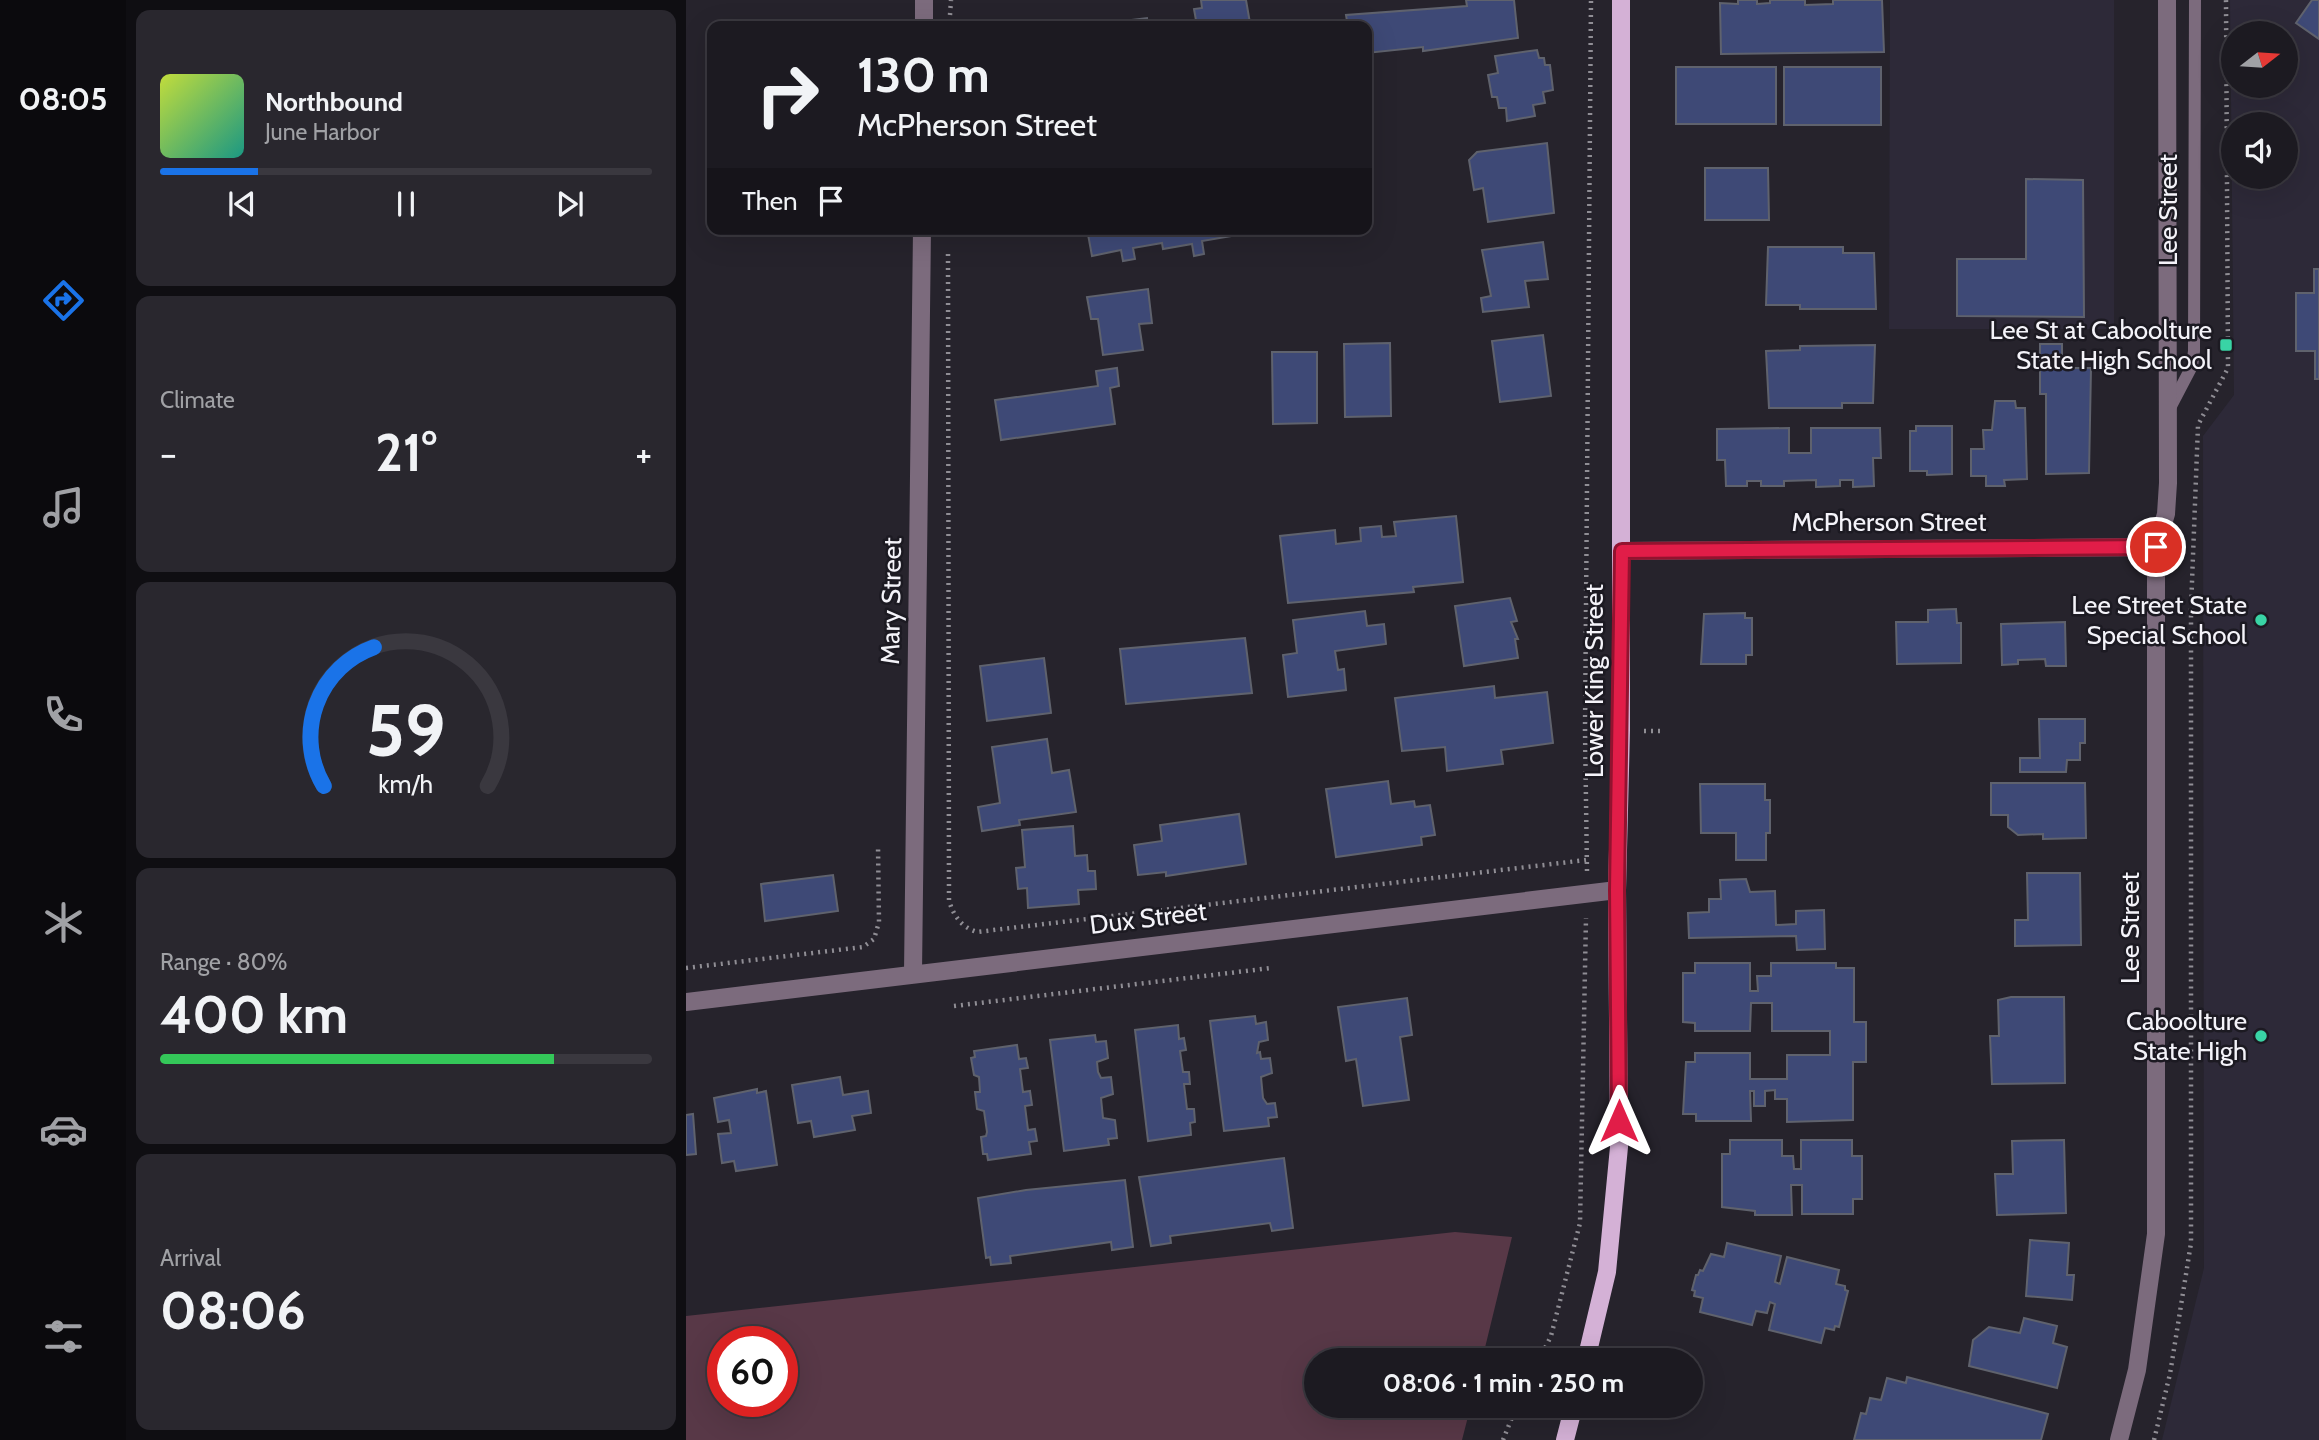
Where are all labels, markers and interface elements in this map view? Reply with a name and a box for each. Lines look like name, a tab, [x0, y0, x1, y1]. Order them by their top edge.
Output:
north arrow	[2221, 21, 2298, 98]
map controls	[2221, 21, 2298, 189]
text: 130 m	[857, 45, 990, 104]
icon: right	[742, 49, 833, 140]
text: 08:05	[19, 79, 107, 118]
text: Northbound	[265, 86, 403, 118]
text: McPherson Street	[857, 105, 1097, 144]
button: sound	[2221, 112, 2298, 189]
text: June Harbor	[265, 118, 379, 146]
street label: Lee Street	[2152, 154, 2184, 266]
icon: arrive	[812, 182, 850, 220]
icon: previous	[223, 185, 261, 223]
icon: pause	[387, 185, 425, 223]
icon: next	[551, 185, 589, 223]
text: Then	[742, 185, 798, 217]
icon: directions	[39, 276, 88, 325]
place label: Lee St at Caboolture State High School	[1989, 314, 2212, 376]
marker: Lee St at Caboolture State High School	[2218, 337, 2234, 353]
text: Climate	[160, 386, 235, 414]
text: 21°	[375, 421, 437, 484]
text: −	[160, 430, 177, 477]
text: +	[635, 430, 652, 477]
icon: music	[39, 483, 88, 532]
street label: McPherson Street	[1791, 506, 1987, 538]
pin	[2126, 517, 2186, 577]
icon: arrive	[2137, 528, 2175, 566]
street label: Mary Street	[874, 537, 908, 665]
street label: Lower King Street	[1578, 584, 1610, 778]
place label: Lee Street State Special School	[2071, 589, 2247, 651]
marker: Lee Street State Special School	[2253, 612, 2269, 628]
text: 59	[366, 686, 446, 774]
icon: phone	[39, 690, 88, 739]
text: km/h	[379, 769, 433, 799]
street label: Lee Street	[2114, 872, 2146, 984]
street label: Dux Street	[1088, 895, 1208, 941]
icon: climate	[39, 898, 88, 947]
text: Range · 80%	[160, 948, 287, 976]
text: 400 km	[160, 983, 348, 1046]
place label: Caboolture State High	[2126, 1005, 2247, 1067]
marker: Caboolture State High	[2253, 1028, 2269, 1044]
position arrow	[1582, 1084, 1656, 1158]
icon: car	[39, 1105, 88, 1154]
text: Arrival	[160, 1244, 221, 1272]
text: 08:06	[160, 1279, 306, 1342]
icon: filters	[39, 1312, 88, 1361]
speed limit sign: 60	[707, 1326, 798, 1417]
text: 08:06 · 1 min · 250 m	[1383, 1367, 1624, 1399]

